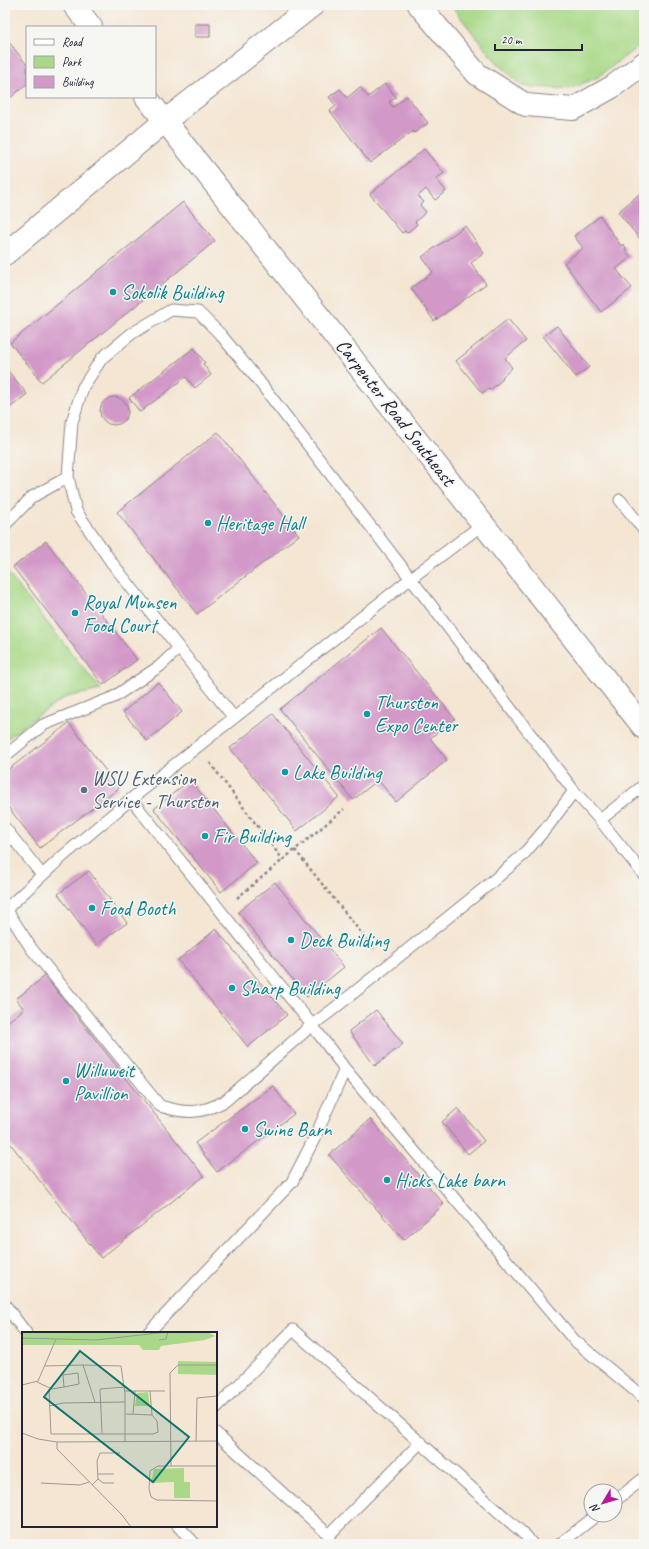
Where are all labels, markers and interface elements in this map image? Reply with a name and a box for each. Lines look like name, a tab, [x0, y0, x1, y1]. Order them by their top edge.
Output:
legend	[26, 26, 156, 98]
scale bar	[495, 26, 582, 52]
text: 20 m	[501, 32, 523, 48]
text: Road	[62, 34, 84, 50]
text: Park	[62, 54, 83, 70]
text: Building	[62, 74, 94, 90]
place label: Sokolik Building	[121, 280, 225, 305]
marker: Sokolik Building	[108, 287, 118, 297]
street label: Carpenter Road Southeast	[330, 334, 462, 493]
place label: Heritage Hall	[216, 511, 308, 536]
marker: Heritage Hall	[203, 518, 213, 528]
place label: Royal Munsen Food Court	[83, 590, 178, 638]
marker: Royal Munsen Food Court	[70, 608, 80, 618]
place label: Thurston Expo Center	[375, 690, 459, 738]
marker: Thurston Expo Center	[362, 709, 372, 719]
place label: Lake Building	[293, 760, 383, 785]
place label: WSU Extension Service - Thurston	[92, 766, 219, 814]
marker: Lake Building	[280, 767, 290, 777]
marker: WSU Extension Service - Thurston	[79, 785, 89, 795]
place label: Fir Building	[213, 824, 292, 849]
marker: Fir Building	[200, 831, 210, 841]
place label: Food Booth	[100, 896, 176, 921]
marker: Food Booth	[87, 903, 97, 913]
place label: Deck Building	[299, 928, 391, 953]
marker: Deck Building	[286, 935, 296, 945]
place label: Sharp Building	[240, 976, 341, 1001]
marker: Sharp Building	[227, 983, 237, 993]
place label: Willuweit Pavillion	[74, 1058, 136, 1106]
marker: Willuweit Pavillion	[61, 1076, 71, 1086]
place label: Swine Barn	[253, 1117, 332, 1142]
marker: Swine Barn	[240, 1124, 250, 1134]
place label: Hicks Lake barn	[395, 1168, 506, 1193]
marker: Hicks Lake barn	[382, 1175, 392, 1185]
inset map	[22, 1332, 217, 1527]
north arrow	[583, 1483, 623, 1523]
text: N	[586, 1500, 603, 1516]

